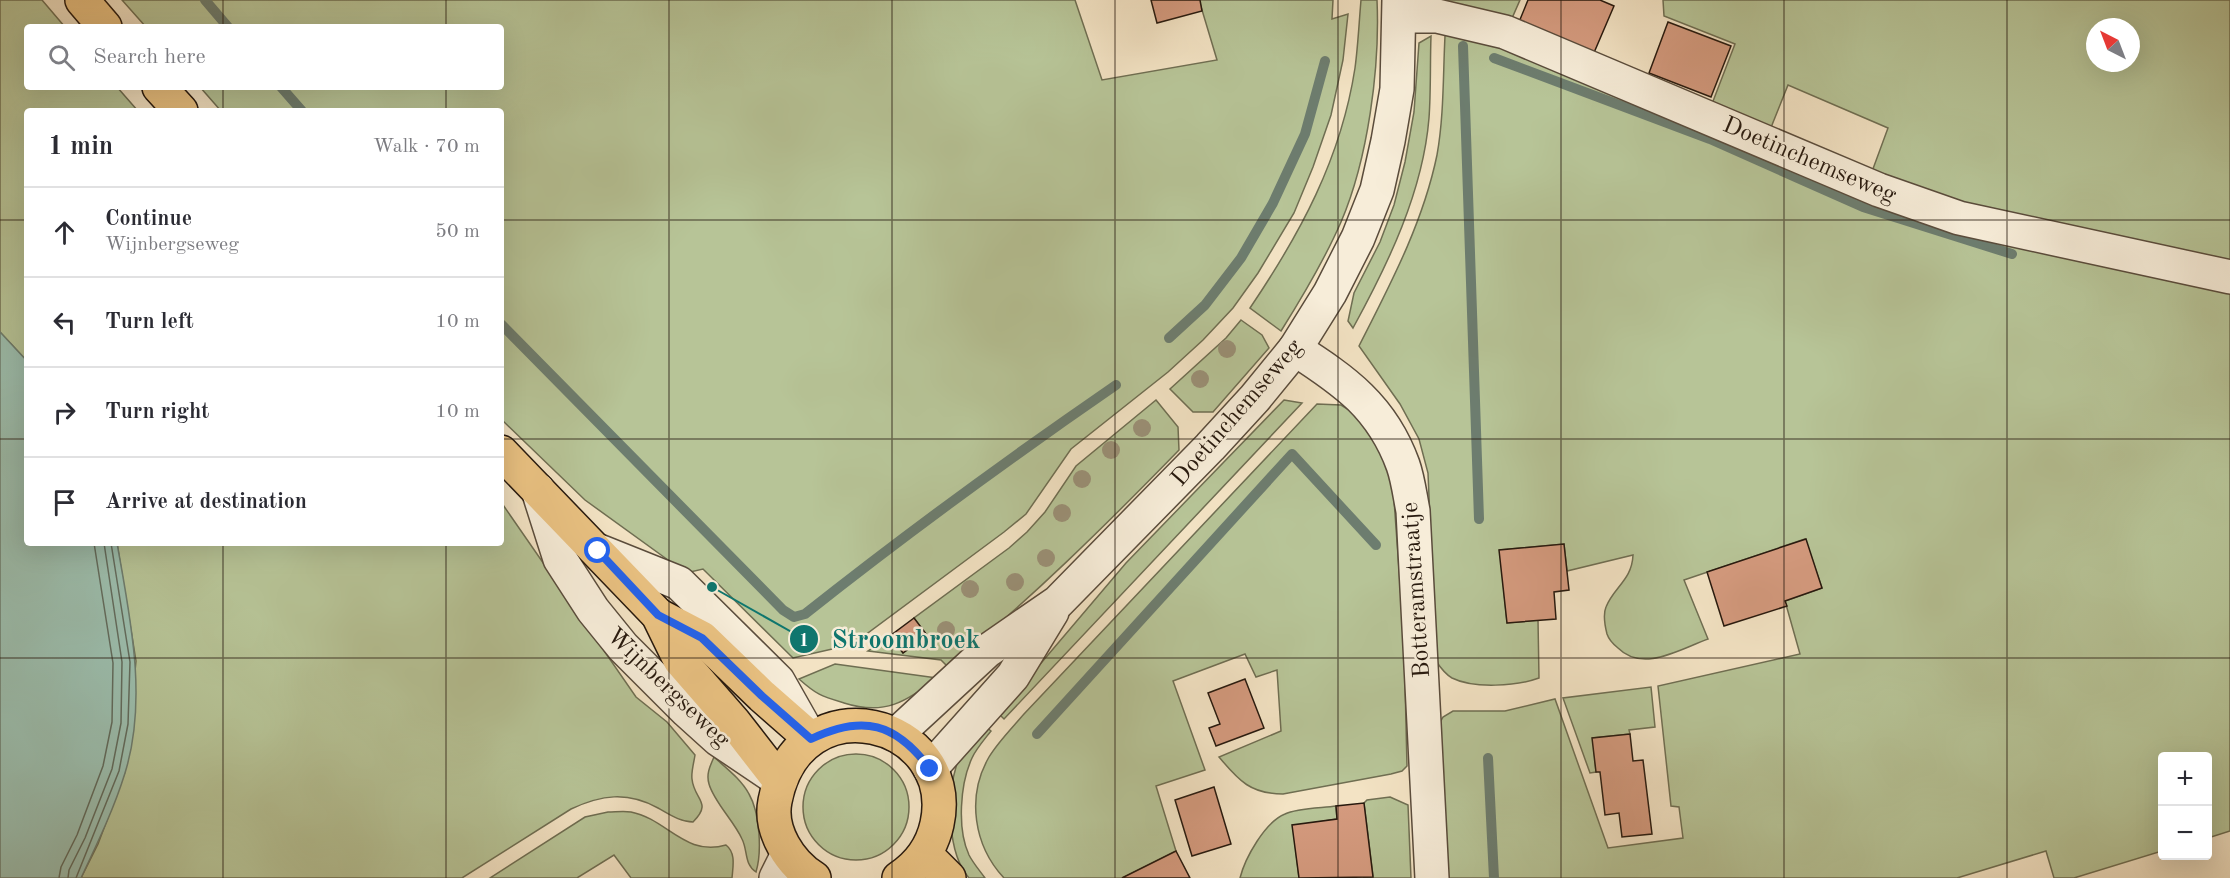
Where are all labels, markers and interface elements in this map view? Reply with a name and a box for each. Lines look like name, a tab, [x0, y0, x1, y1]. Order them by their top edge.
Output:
north arrow	[2086, 18, 2140, 72]
search box	[24, 24, 504, 90]
icon: search	[45, 41, 78, 74]
text: Search here	[93, 46, 206, 68]
street label: Doetinchemseweg	[1719, 113, 1900, 208]
text: 1 min	[48, 134, 113, 160]
text: Walk · 70 m	[373, 137, 480, 157]
text: Continue	[105, 208, 192, 230]
icon: ahead	[48, 216, 81, 249]
text: 50 m	[435, 222, 480, 242]
text: Wijnbergseweg	[105, 235, 239, 255]
icon: left	[48, 306, 81, 339]
text: Turn left	[105, 311, 194, 333]
text: 10 m	[435, 312, 480, 332]
street label: Doetinchemseweg	[1167, 335, 1308, 491]
icon: right	[48, 396, 81, 429]
text: Turn right	[105, 401, 209, 423]
text: 10 m	[435, 402, 480, 422]
icon: arrive	[48, 486, 81, 519]
text: Arrive at destination	[105, 491, 307, 513]
street label: Botteramstraatje	[1399, 501, 1435, 679]
route start	[584, 537, 610, 563]
callout: Stroombroek	[789, 617, 992, 661]
street label: Wijnbergseweg	[601, 624, 734, 753]
text: Stroombroek	[832, 628, 981, 654]
text: 1	[799, 632, 809, 650]
map controls	[2158, 752, 2212, 860]
button: +	[2158, 752, 2212, 806]
route end	[916, 755, 942, 781]
button: −	[2158, 806, 2212, 860]

